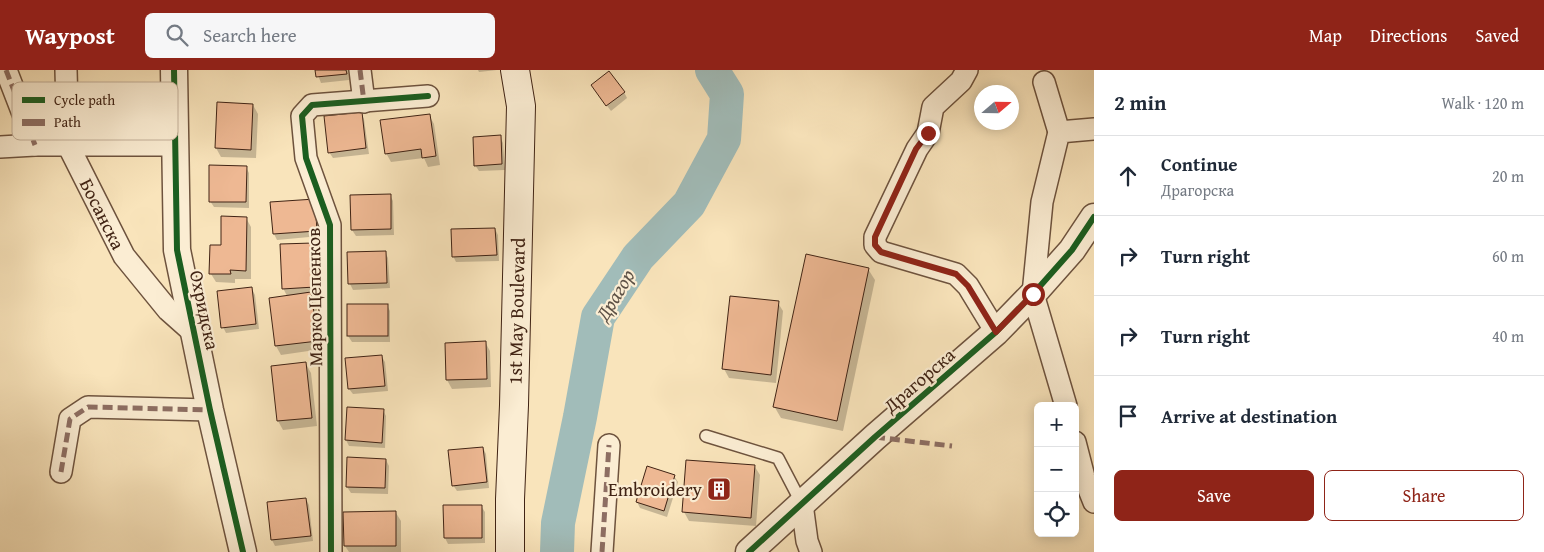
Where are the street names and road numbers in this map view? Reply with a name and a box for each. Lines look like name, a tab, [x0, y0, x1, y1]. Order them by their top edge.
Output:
street label: Босанска	[73, 173, 132, 254]
street label: Марко Цепенков	[299, 227, 329, 367]
street label: 1st May Boulevard	[500, 237, 532, 385]
street label: Охридска	[183, 268, 227, 352]
street label: Драгорска	[876, 341, 961, 420]

